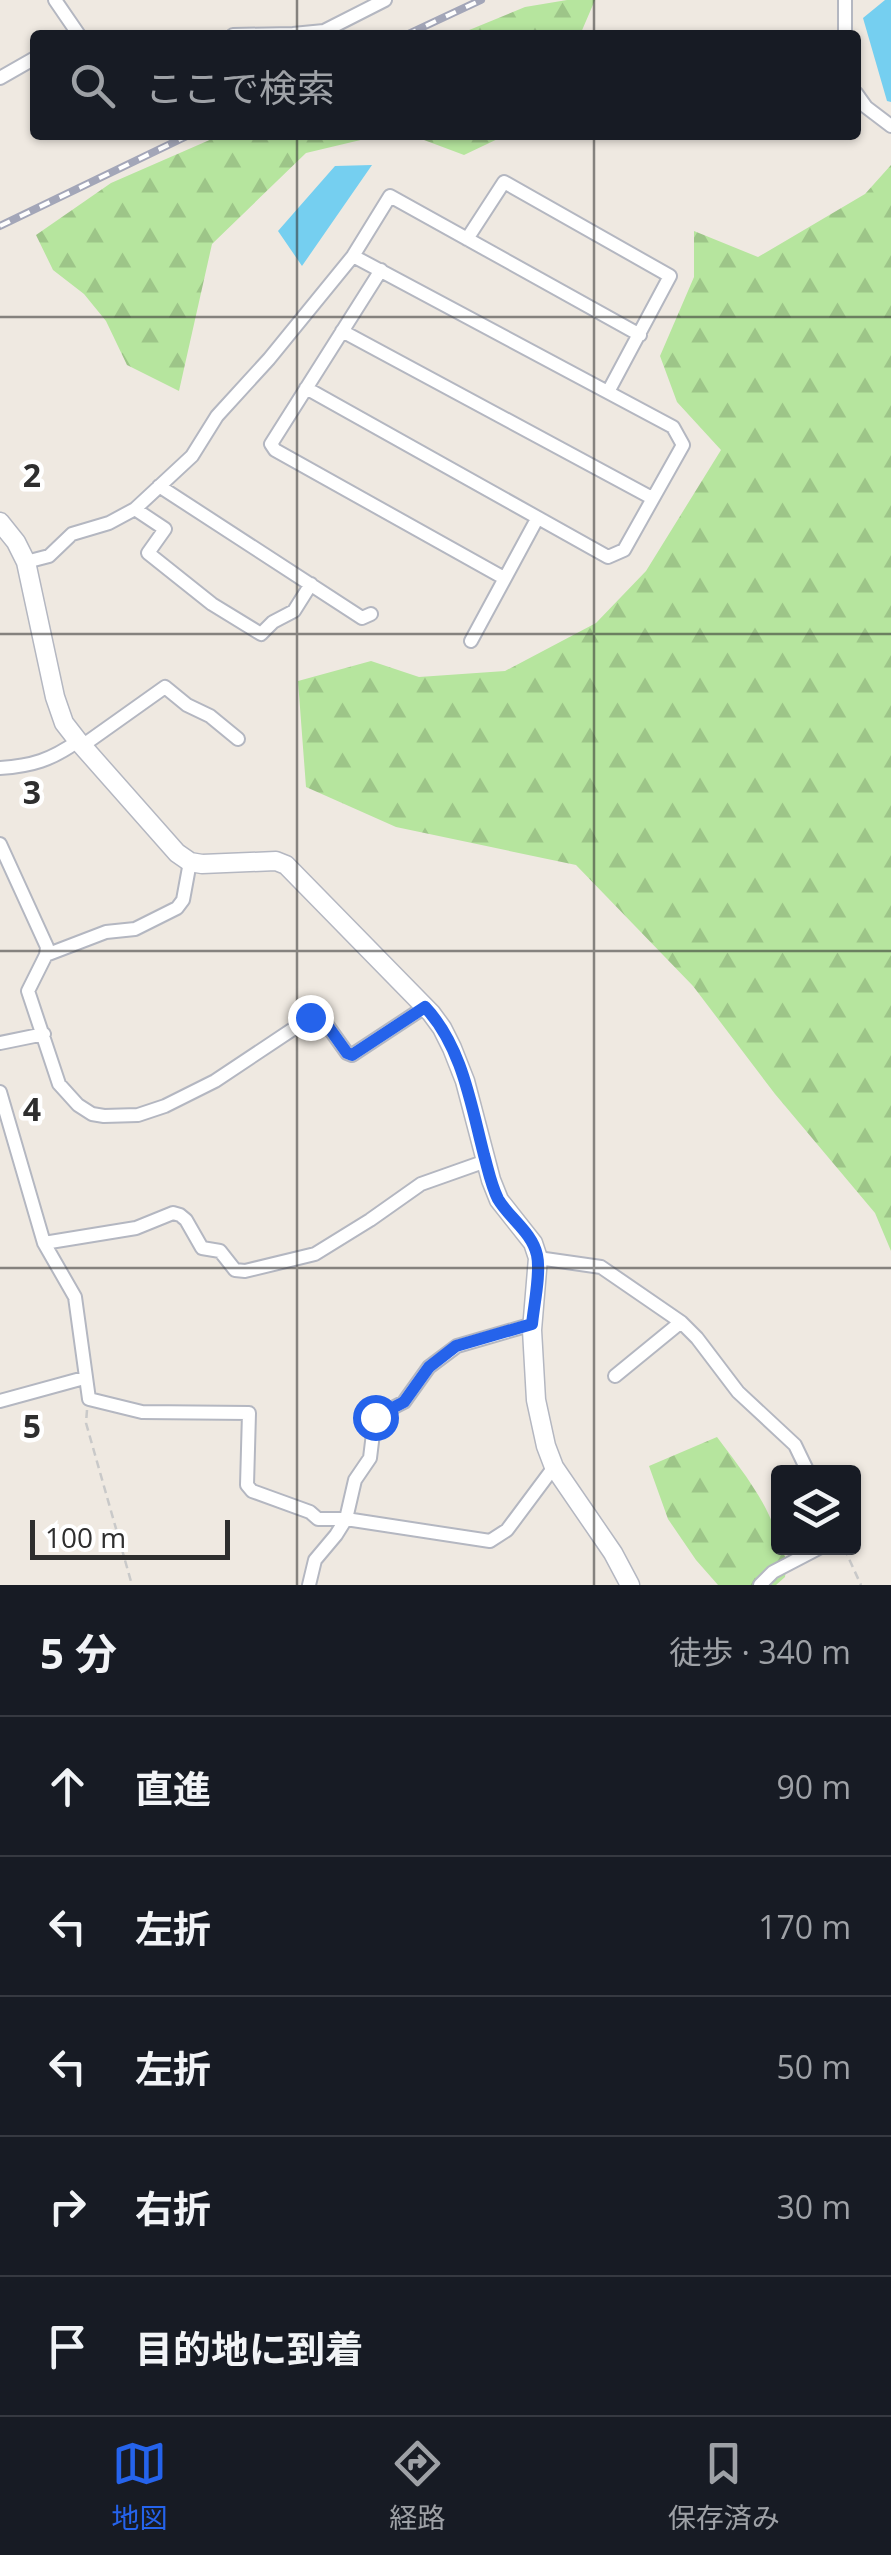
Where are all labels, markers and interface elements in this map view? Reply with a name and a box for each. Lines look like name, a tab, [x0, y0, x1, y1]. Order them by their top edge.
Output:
search box	[30, 30, 861, 140]
icon: search	[65, 58, 120, 113]
text: ここで検索	[145, 61, 335, 113]
text: 2	[23, 453, 41, 496]
text: 3	[23, 770, 41, 813]
route end	[288, 995, 334, 1041]
text: 4	[23, 1087, 41, 1130]
route start	[353, 1395, 399, 1441]
text: 5	[23, 1404, 41, 1447]
map controls	[771, 1465, 861, 1555]
button: layers	[771, 1465, 861, 1555]
scale bar	[30, 1515, 230, 1560]
text: 100 m	[45, 1518, 126, 1556]
text: 5 分	[40, 1624, 117, 1681]
text: 徒歩 · 340 m	[669, 1630, 851, 1673]
icon: ahead	[40, 1759, 95, 1814]
text: 直進	[135, 1762, 211, 1814]
text: 90 m	[776, 1765, 851, 1808]
icon: left	[40, 1899, 95, 1954]
text: 左折	[135, 1902, 211, 1954]
text: 170 m	[758, 1905, 851, 1948]
icon: left	[40, 2039, 95, 2094]
text: 左折	[135, 2042, 211, 2094]
text: 50 m	[776, 2045, 851, 2088]
icon: right	[40, 2179, 95, 2234]
text: 右折	[135, 2182, 211, 2234]
text: 30 m	[776, 2185, 851, 2228]
icon: arrive	[40, 2319, 95, 2374]
text: 目的地に到着	[135, 2322, 363, 2374]
tab: 地図	[111, 2436, 167, 2536]
tab: 経路	[389, 2436, 446, 2536]
tab: 保存済み	[668, 2436, 780, 2536]

